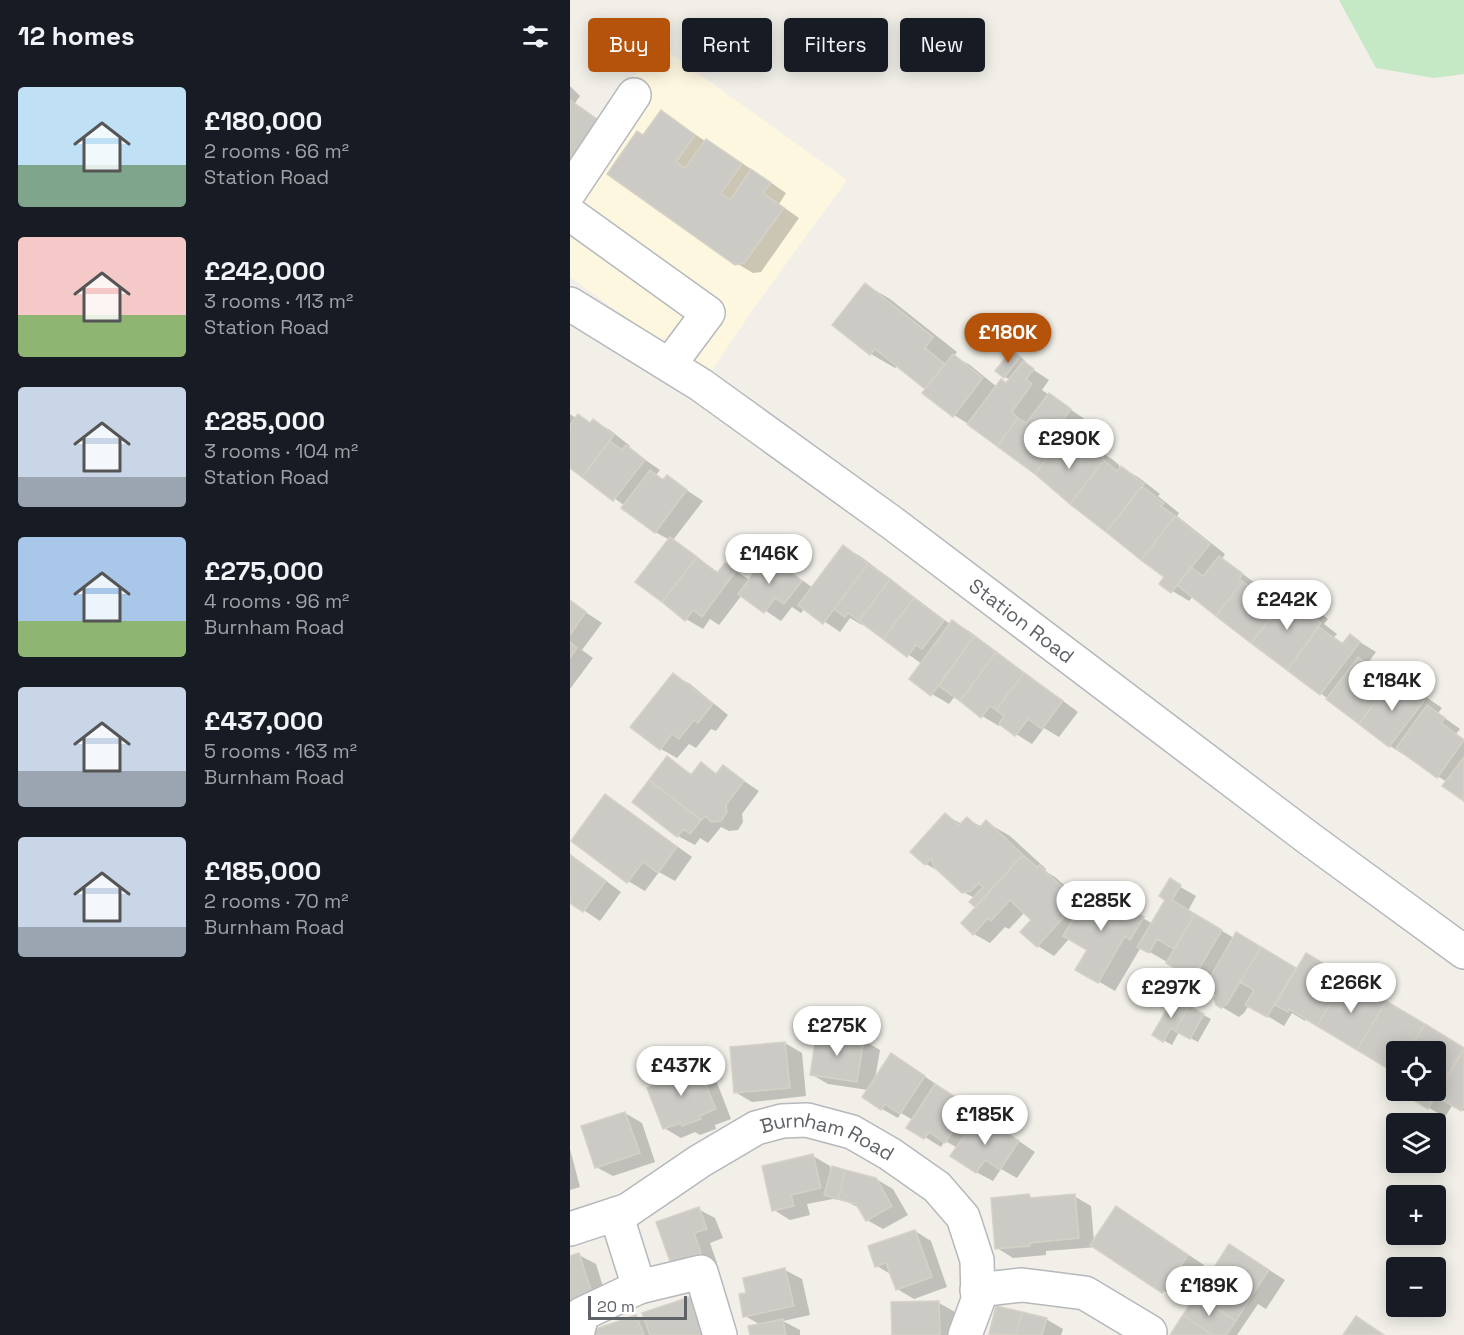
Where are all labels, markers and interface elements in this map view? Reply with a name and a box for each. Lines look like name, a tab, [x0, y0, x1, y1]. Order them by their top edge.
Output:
chip: Buy	[588, 18, 670, 72]
chip: Rent	[682, 18, 772, 72]
chip: Filters	[784, 18, 888, 72]
chip: New	[900, 18, 985, 72]
text: 12 homes	[18, 19, 135, 53]
icon: filters	[519, 20, 552, 53]
text: £180,000	[204, 104, 322, 138]
icon: home	[66, 111, 138, 183]
text: 2 rooms · 66 m²	[204, 138, 349, 164]
text: Station Road	[204, 164, 329, 190]
text: £242,000	[204, 254, 325, 288]
icon: home	[66, 261, 138, 333]
text: 3 rooms · 113 m²	[204, 288, 353, 314]
pin: £180K	[966, 313, 1050, 364]
text: Station Road	[204, 314, 329, 340]
text: £180K	[978, 319, 1038, 345]
text: £285,000	[204, 404, 325, 438]
icon: home	[66, 411, 138, 483]
pin: £290K	[1027, 419, 1111, 470]
text: £290K	[1038, 425, 1100, 451]
text: 3 rooms · 104 m²	[204, 438, 358, 464]
text: Station Road	[204, 464, 329, 490]
pin: £146K	[727, 534, 811, 585]
text: £146K	[739, 540, 799, 566]
text: £275,000	[204, 554, 324, 588]
icon: home	[66, 561, 138, 633]
street label: Station Road	[964, 573, 1079, 669]
pin: £242K	[1245, 580, 1329, 631]
text: £242K	[1256, 586, 1318, 612]
text: 4 rooms · 96 m²	[204, 588, 349, 614]
text: Burnham Road	[204, 614, 344, 640]
pin: £184K	[1350, 661, 1434, 712]
text: £184K	[1362, 667, 1422, 693]
text: £437,000	[204, 704, 323, 738]
icon: home	[66, 711, 138, 783]
text: 5 rooms · 163 m²	[204, 738, 357, 764]
text: Burnham Road	[204, 764, 344, 790]
text: £185,000	[204, 854, 321, 888]
icon: home	[66, 861, 138, 933]
pin: £285K	[1059, 881, 1143, 932]
text: £285K	[1070, 887, 1132, 913]
text: 2 rooms · 70 m²	[204, 888, 348, 914]
text: Burnham Road	[204, 914, 344, 940]
pin: £266K	[1309, 963, 1393, 1014]
pin: £297K	[1129, 968, 1213, 1019]
text: £266K	[1320, 969, 1382, 995]
text: £297K	[1141, 974, 1201, 1000]
pin: £275K	[795, 1006, 879, 1057]
text: £275K	[807, 1012, 867, 1038]
map controls	[1386, 1041, 1446, 1317]
button: locate	[1386, 1041, 1446, 1101]
pin: £437K	[639, 1046, 723, 1097]
text: £437K	[650, 1052, 712, 1078]
pin: £185K	[943, 1095, 1027, 1146]
text: £185K	[956, 1101, 1014, 1127]
street label: Burnham Road	[757, 1107, 899, 1167]
button: layers	[1386, 1113, 1446, 1173]
button: +	[1386, 1185, 1446, 1245]
button: −	[1386, 1257, 1446, 1317]
pin: £189K	[1167, 1266, 1251, 1317]
text: £189K	[1180, 1272, 1238, 1298]
scale bar	[588, 1293, 687, 1320]
text: 20 m	[597, 1296, 635, 1317]

